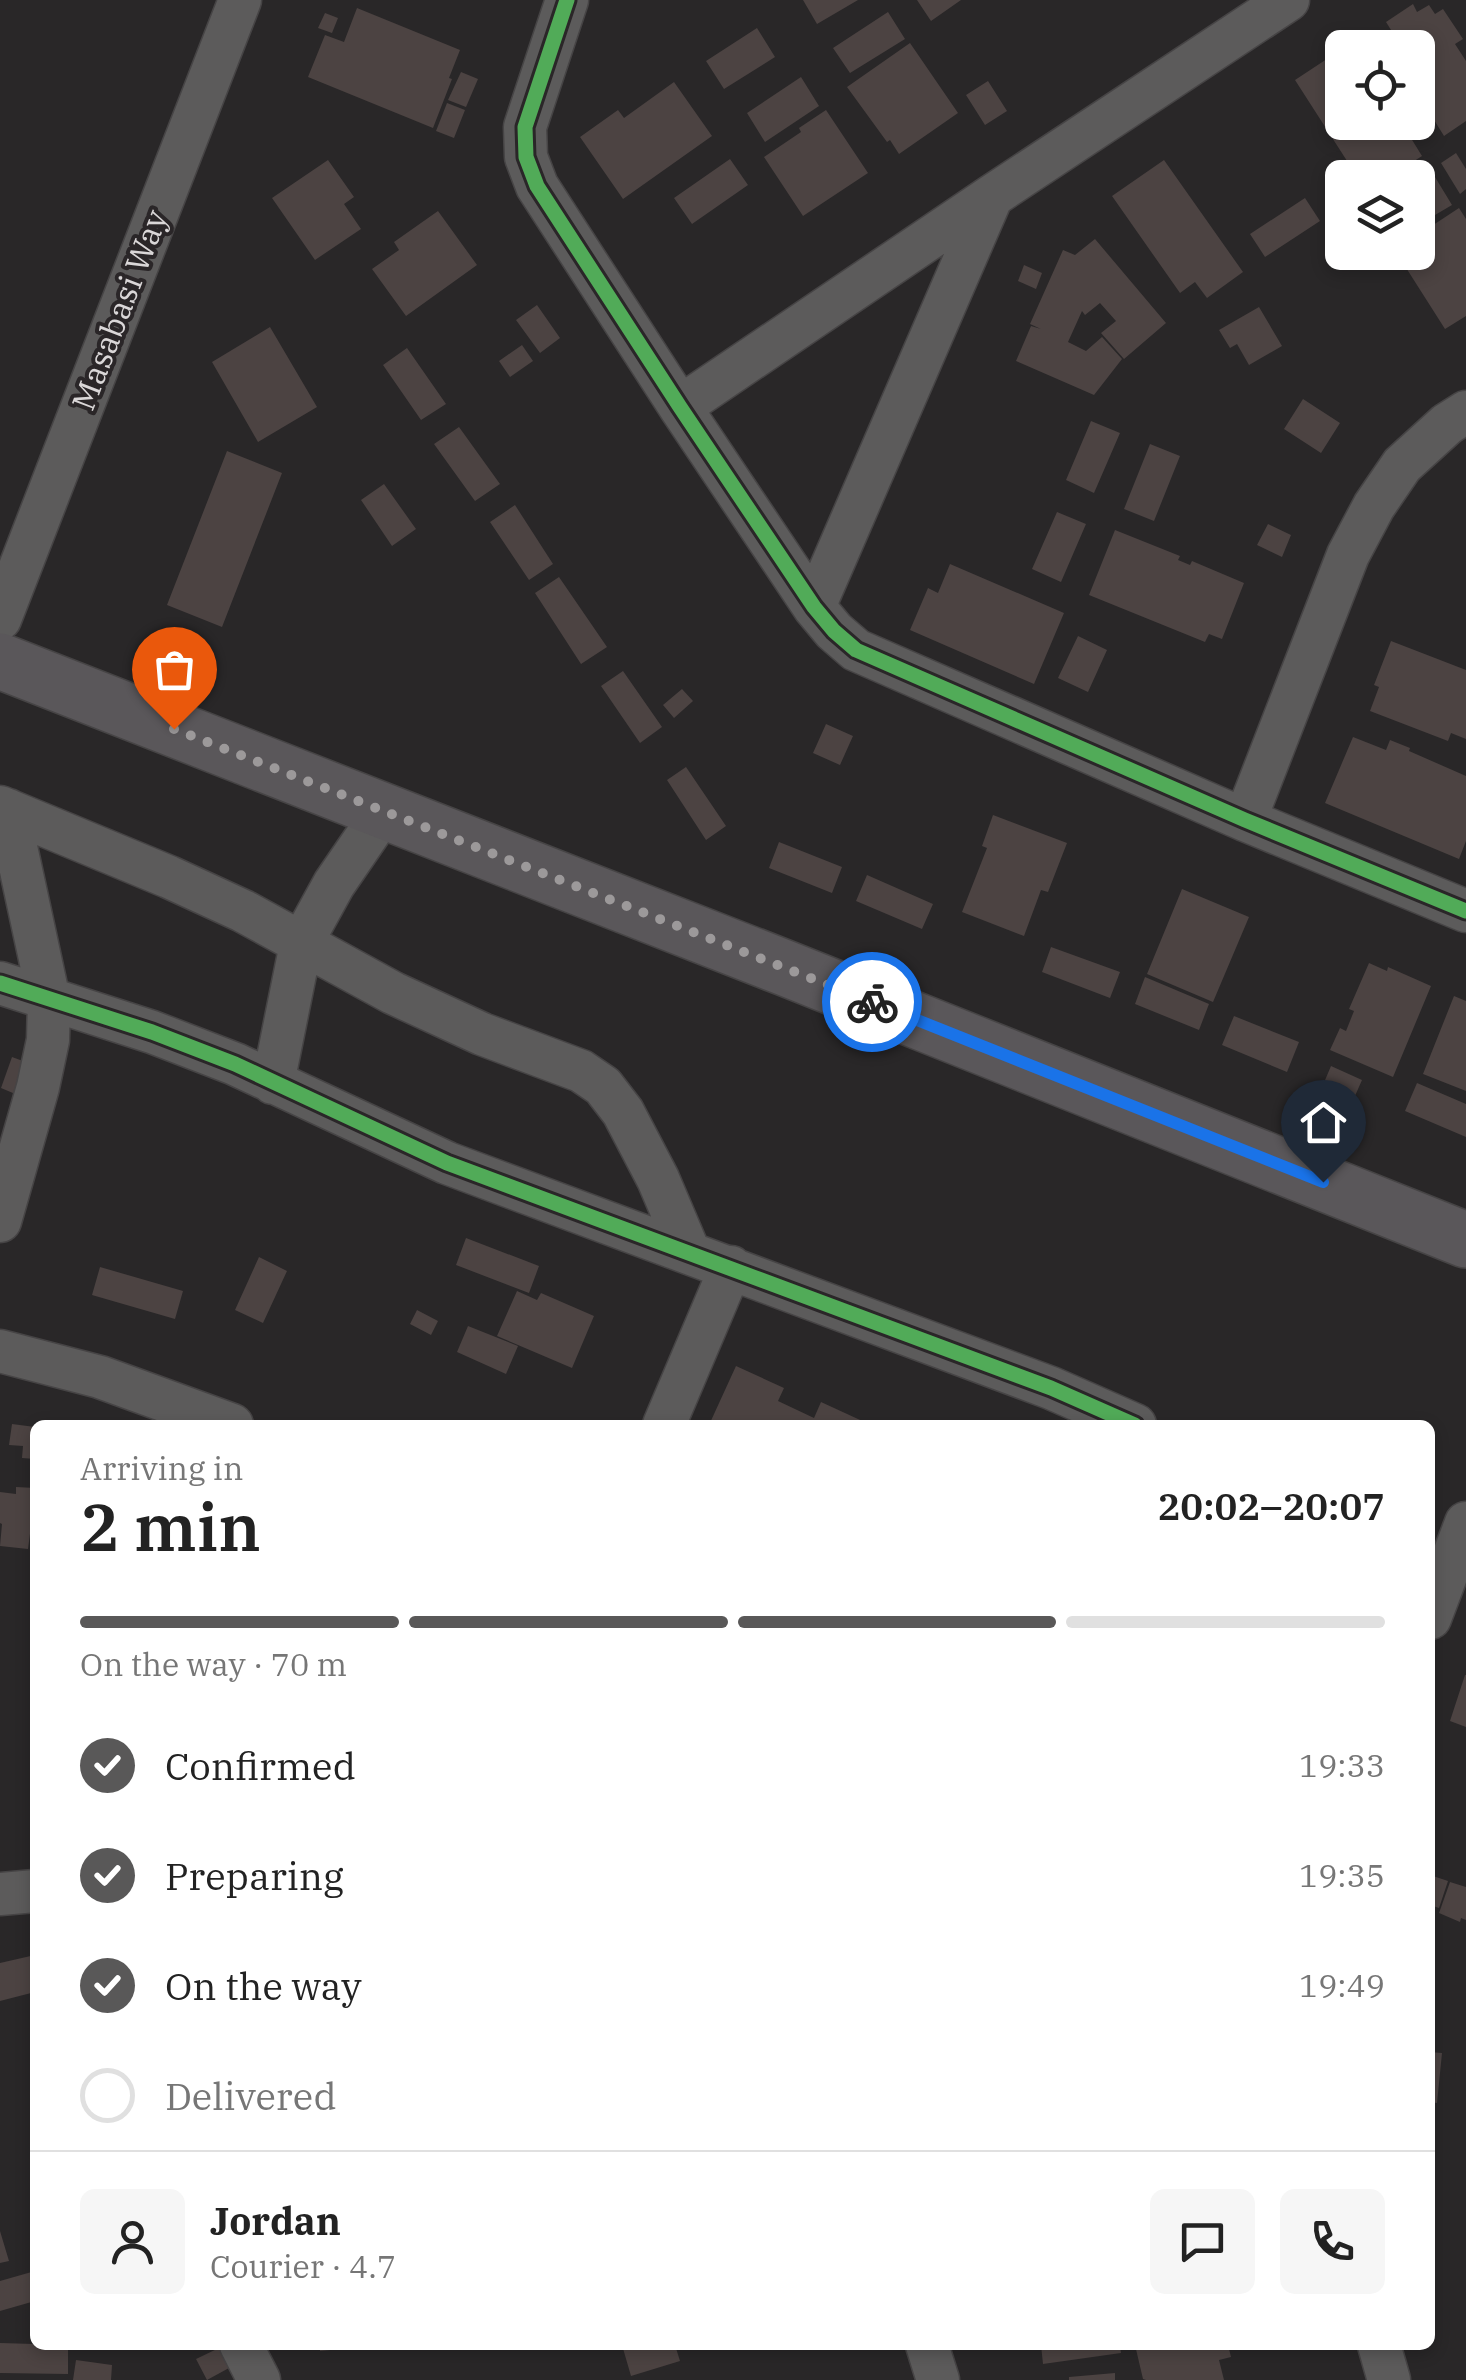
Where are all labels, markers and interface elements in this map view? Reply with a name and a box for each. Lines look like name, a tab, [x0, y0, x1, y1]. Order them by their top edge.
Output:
map controls	[1325, 30, 1435, 270]
button: locate	[1325, 30, 1435, 140]
button: layers	[1325, 160, 1435, 270]
street label: Masabasi Way	[62, 203, 177, 416]
pin	[132, 627, 217, 730]
icon: bag	[147, 642, 202, 697]
courier	[822, 952, 922, 1052]
icon: bike	[845, 975, 900, 1030]
pin	[1281, 1080, 1366, 1183]
icon: home	[1296, 1095, 1351, 1150]
text: Arriving in	[80, 1447, 243, 1489]
text: 20:02–20:07	[1158, 1481, 1385, 1530]
text: 2 min	[80, 1484, 261, 1569]
text: On the way · 70 m	[80, 1643, 347, 1685]
icon: check	[80, 1738, 135, 1793]
text: Confirmed	[165, 1741, 356, 1790]
text: 19:33	[1299, 1744, 1385, 1786]
icon: check	[80, 1848, 135, 1903]
text: Preparing	[165, 1851, 344, 1900]
text: 19:35	[1299, 1854, 1385, 1896]
icon: check	[80, 1958, 135, 2013]
text: On the way	[165, 1961, 362, 2010]
text: 19:49	[1299, 1964, 1385, 2006]
text: Delivered	[165, 2071, 337, 2120]
button: person	[80, 2189, 185, 2294]
button: chat	[1150, 2189, 1255, 2294]
button: phone	[1280, 2189, 1385, 2294]
text: Jordan	[210, 2196, 341, 2245]
text: Courier · 4.7	[210, 2245, 396, 2287]

